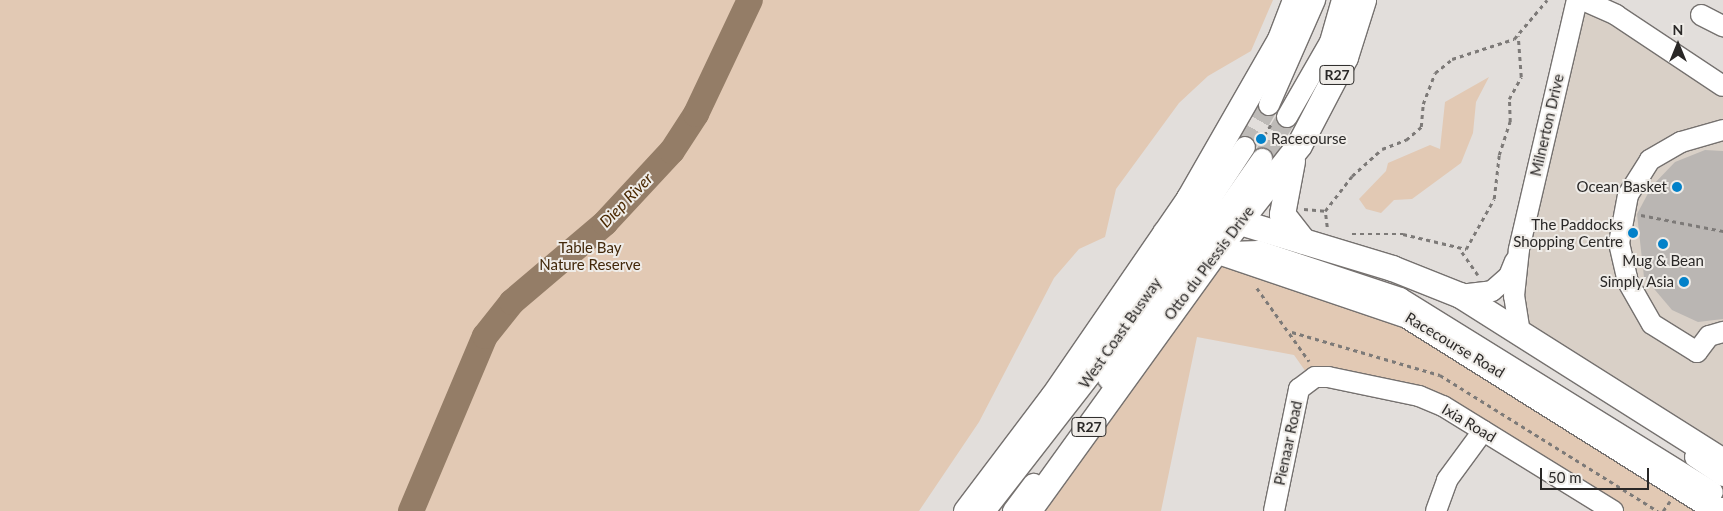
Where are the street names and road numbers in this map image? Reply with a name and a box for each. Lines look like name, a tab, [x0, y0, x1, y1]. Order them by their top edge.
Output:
road number: R27	[1318, 64, 1356, 86]
street label: Milnerton Drive	[1526, 72, 1568, 178]
street label: Otto du Plessis Drive	[1160, 202, 1258, 324]
street label: West Coast Busway	[1075, 274, 1165, 392]
street label: Racecourse Road	[1402, 308, 1508, 382]
street label: Pienaar Road	[1270, 399, 1306, 487]
street label: Ixia Road	[1439, 400, 1499, 446]
road number: R27	[1070, 416, 1108, 438]

